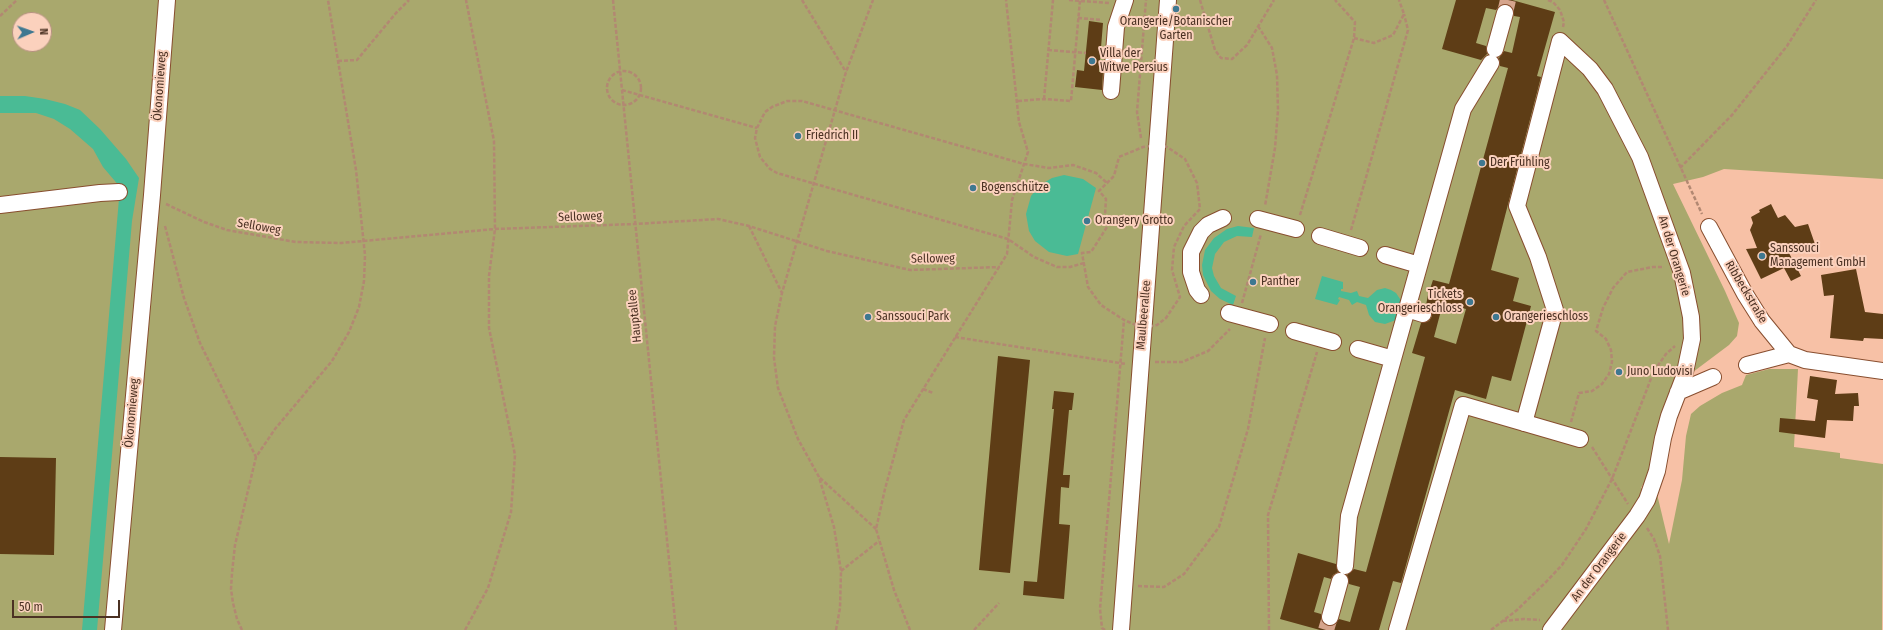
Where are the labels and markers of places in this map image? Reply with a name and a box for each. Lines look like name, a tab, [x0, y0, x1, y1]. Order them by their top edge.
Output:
marker: Orangerie/Botanischer Garten	[1171, 4, 1181, 14]
place label: Orangerie/Botanischer Garten	[1120, 15, 1232, 43]
place label: Villa der Witwe Persius	[1100, 47, 1168, 75]
marker: Villa der Witwe Persius	[1087, 56, 1097, 66]
place label: Friedrich II	[806, 129, 858, 143]
marker: Friedrich II	[793, 131, 803, 141]
place label: Der Frühling	[1490, 156, 1550, 170]
marker: Der Frühling	[1477, 158, 1487, 168]
place label: Bogenschütze	[981, 181, 1049, 195]
marker: Bogenschütze	[968, 183, 978, 193]
place label: Orangery Grotto	[1095, 214, 1173, 228]
marker: Orangery Grotto	[1082, 216, 1092, 226]
place label: Sanssouci Management GmbH	[1770, 242, 1866, 270]
marker: Sanssouci Management GmbH	[1757, 251, 1767, 261]
place label: Panther	[1261, 275, 1299, 289]
marker: Panther	[1248, 277, 1258, 287]
place label: Tickets Orangerieschloss	[1378, 288, 1462, 316]
marker: Tickets Orangerieschloss	[1465, 297, 1475, 307]
place label: Sanssouci Park	[876, 310, 949, 324]
place label: Orangerieschloss	[1504, 310, 1588, 324]
marker: Sanssouci Park	[863, 312, 873, 322]
marker: Orangerieschloss	[1491, 312, 1501, 322]
place label: Juno Ludovisi	[1627, 365, 1693, 379]
marker: Juno Ludovisi	[1614, 367, 1624, 377]

